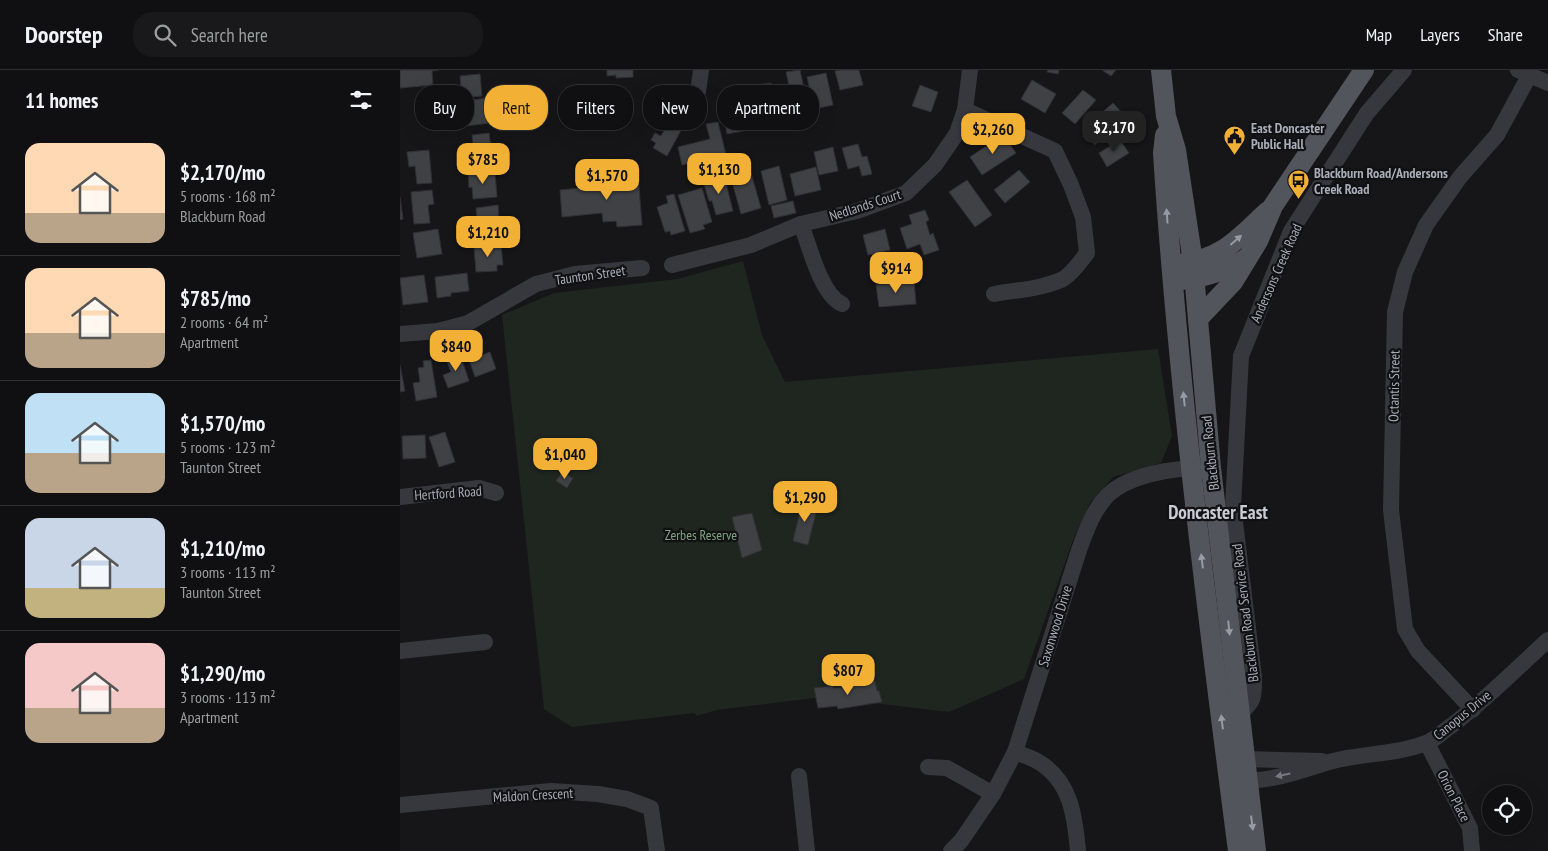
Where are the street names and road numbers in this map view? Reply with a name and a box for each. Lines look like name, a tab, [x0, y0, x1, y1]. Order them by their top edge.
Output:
street label: Nedlands Court	[827, 185, 903, 225]
street label: Andersons Creek Road	[1246, 221, 1306, 325]
street label: Taunton Street	[554, 261, 626, 289]
street label: Octantis Street	[1384, 350, 1404, 422]
street label: Blackburn Road	[1197, 415, 1223, 491]
street label: Hertford Road	[414, 482, 482, 504]
street label: Blackburn Road Service Road	[1228, 543, 1262, 683]
street label: Saxonwood Drive	[1034, 583, 1076, 669]
street label: Canopus Drive	[1429, 686, 1495, 744]
street label: Orion Place	[1433, 767, 1475, 825]
street label: Maldon Crescent	[493, 784, 574, 806]

